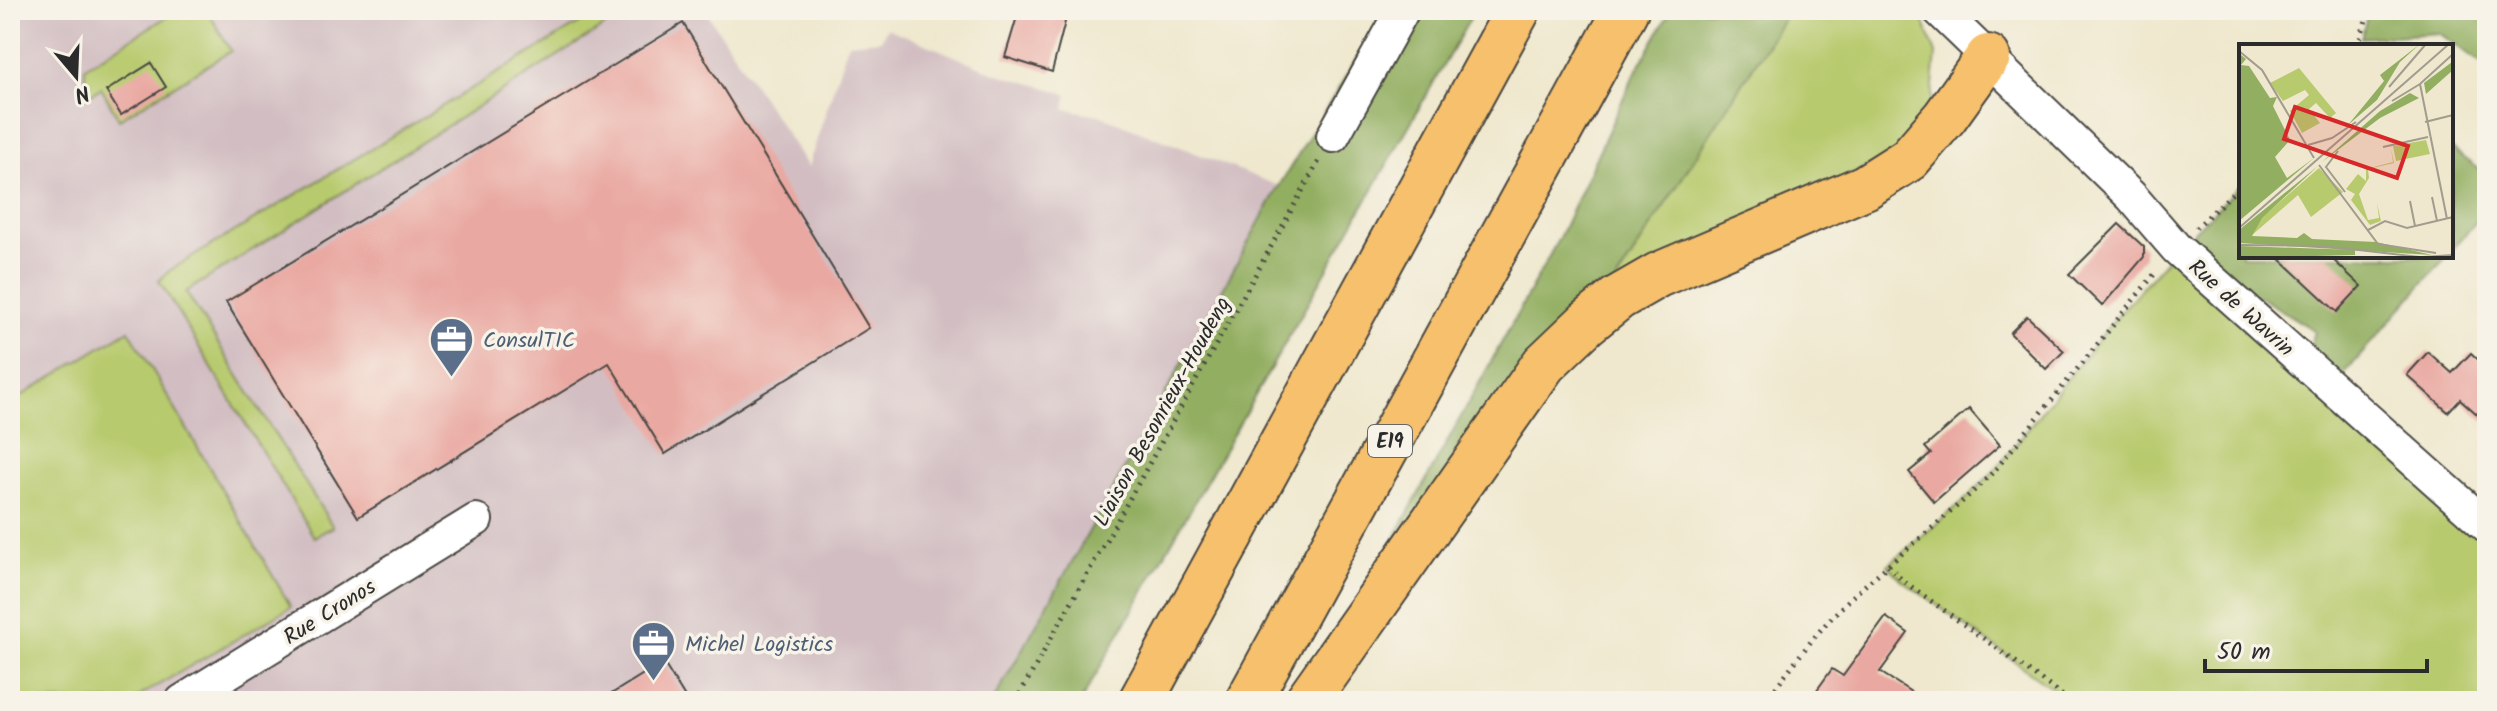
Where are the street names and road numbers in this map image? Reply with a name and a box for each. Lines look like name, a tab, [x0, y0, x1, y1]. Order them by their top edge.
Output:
street label: Rue de Wavrin	[2179, 251, 2301, 366]
street label: Liaison Besonrieux-Houdeng	[1085, 291, 1241, 534]
road number: E19	[1368, 425, 1412, 457]
street label: Rue Cronos	[277, 570, 384, 655]

